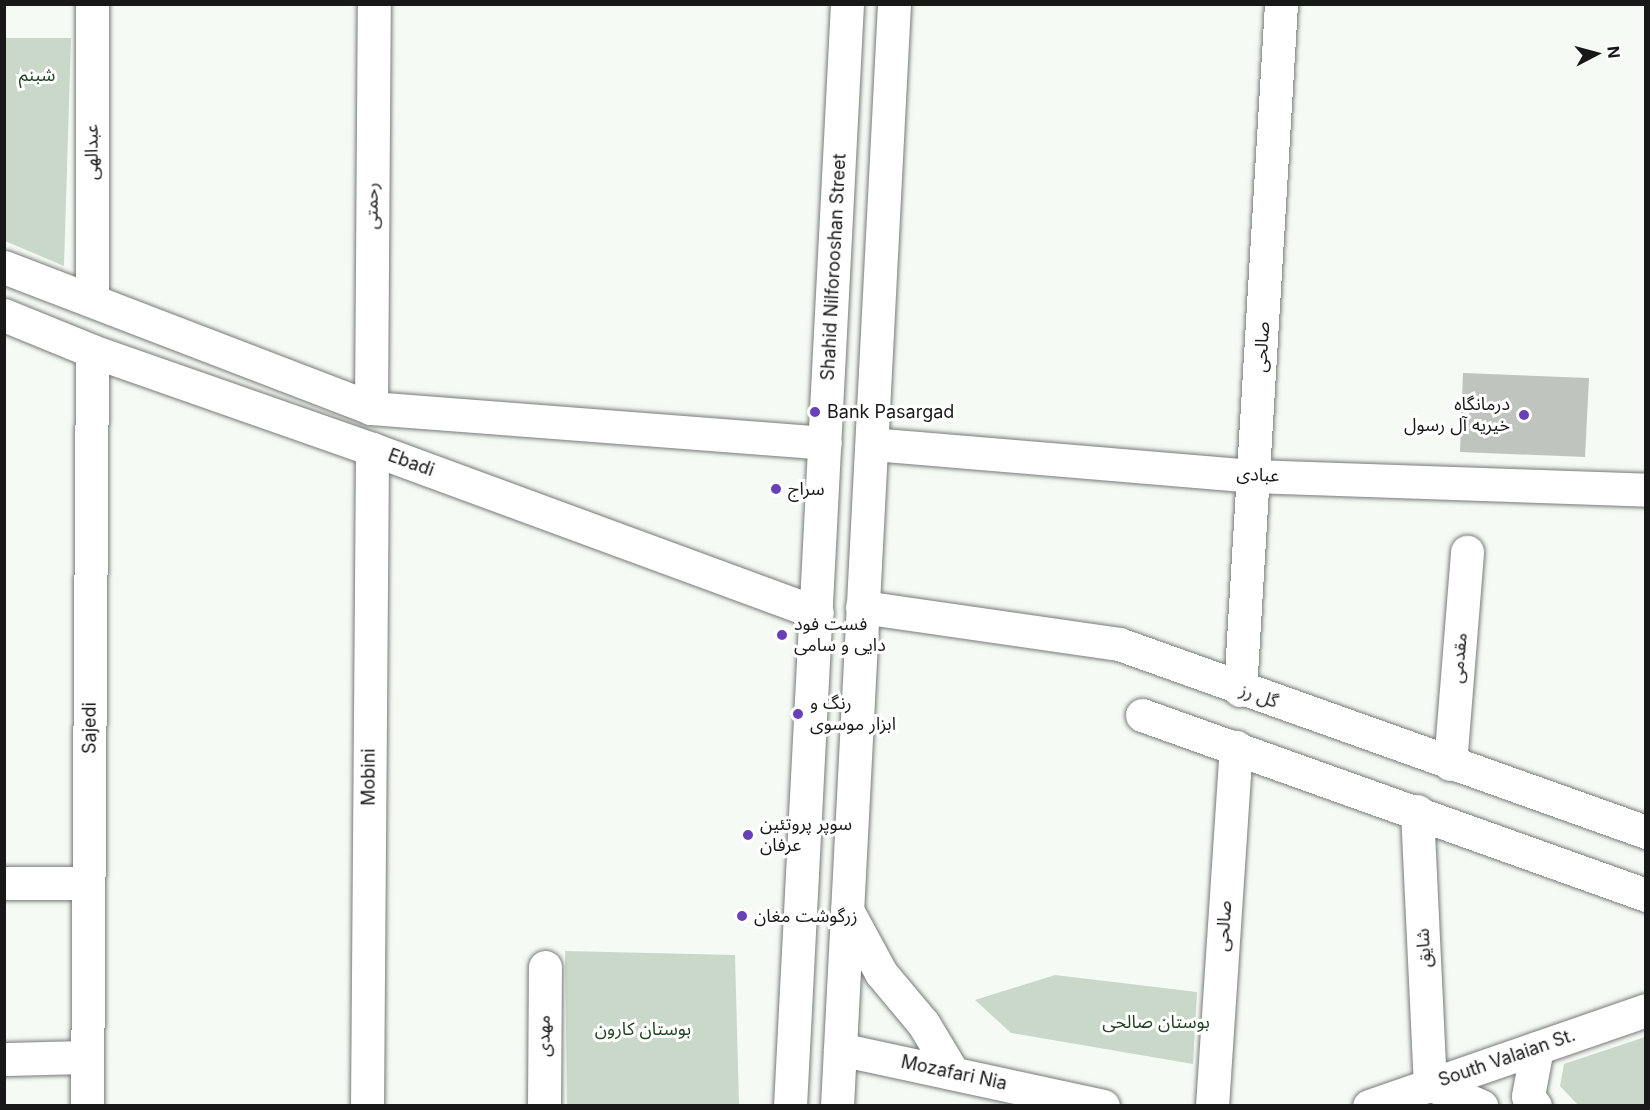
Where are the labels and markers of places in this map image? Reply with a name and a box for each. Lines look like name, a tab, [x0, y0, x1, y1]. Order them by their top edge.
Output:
place label: درمانگاه خیریه آل رسول	[1404, 394, 1510, 436]
place label: Bank Pasargad	[827, 401, 954, 423]
marker: Bank Pasargad	[808, 405, 822, 419]
marker: درمانگاه خیریه آل رسول	[1515, 406, 1533, 424]
place label: سراج	[788, 478, 825, 500]
marker: سراج	[769, 482, 783, 496]
place label: فست فود دایی و سامی	[794, 614, 886, 656]
marker: فست فود دایی و سامی	[775, 628, 789, 642]
place label: رنگ و ابزار موسوی	[810, 693, 896, 736]
marker: رنگ و ابزار موسوی	[791, 707, 805, 721]
place label: سوپر پروتئین عرفان	[760, 814, 852, 856]
marker: سوپر پروتئین عرفان	[741, 828, 755, 842]
place label: زرگوشت مغان	[754, 905, 858, 927]
marker: زرگوشت مغان	[735, 909, 749, 923]

